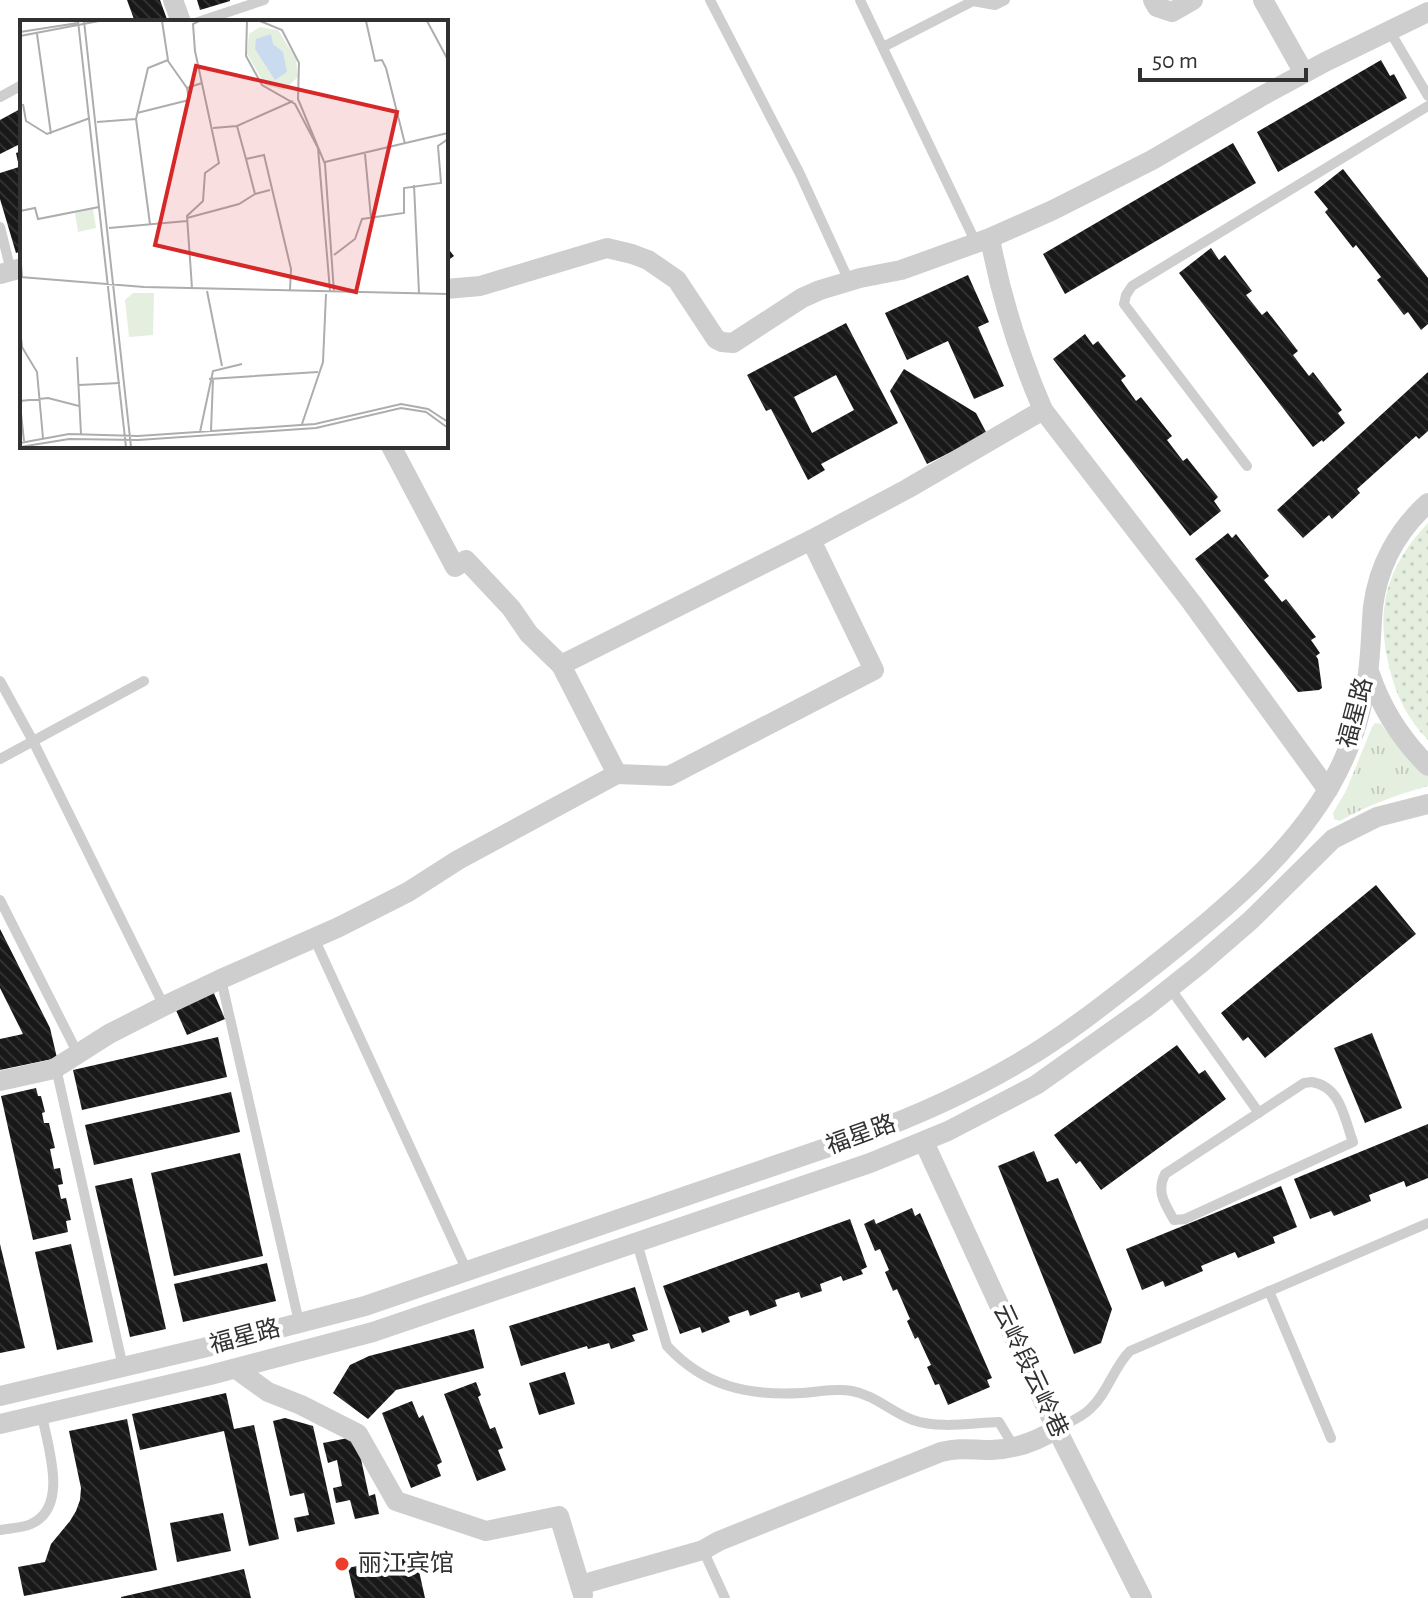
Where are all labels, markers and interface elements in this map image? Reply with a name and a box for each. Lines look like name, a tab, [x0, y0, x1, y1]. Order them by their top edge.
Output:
inset map	[20, 20, 448, 448]
scale bar	[1140, 32, 1306, 82]
text: 50 m	[1152, 49, 1198, 73]
street label: 福星路	[1333, 675, 1377, 751]
street label: 福星路	[822, 1110, 899, 1159]
street label: 云岭段云岭巷	[989, 1300, 1073, 1441]
street label: 福星路	[207, 1314, 283, 1358]
place label: 丽江宾馆	[358, 1550, 454, 1576]
marker: 丽江宾馆	[333, 1555, 351, 1573]

